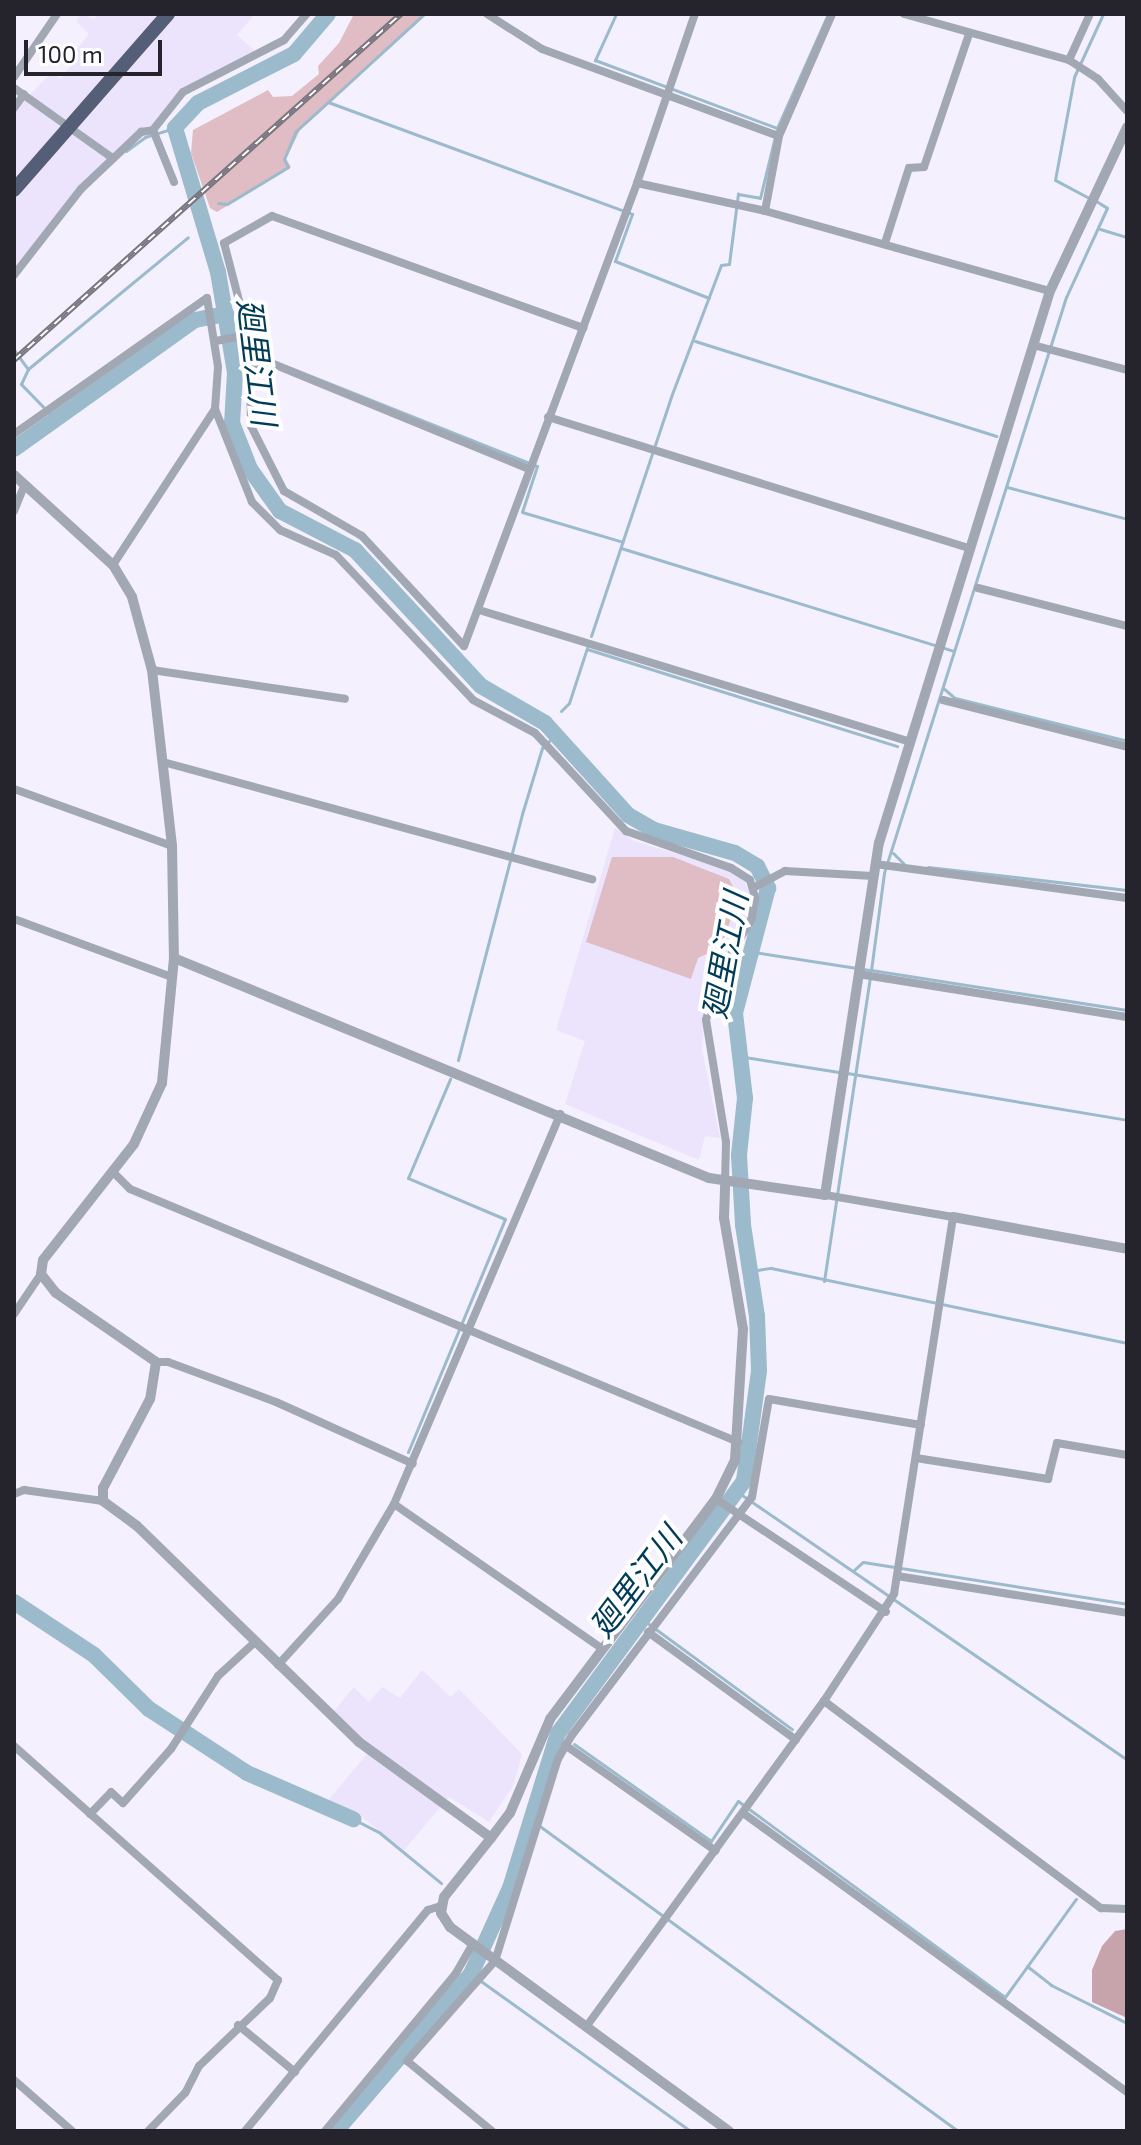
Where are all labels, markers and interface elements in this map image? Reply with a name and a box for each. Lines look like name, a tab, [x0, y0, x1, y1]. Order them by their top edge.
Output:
scale bar	[28, 24, 166, 74]
text: 100 m	[38, 39, 103, 68]
water label: 廻里江川	[231, 296, 285, 428]
water label: 廻里江川	[694, 889, 754, 1021]
water label: 廻里江川	[581, 1518, 689, 1644]

